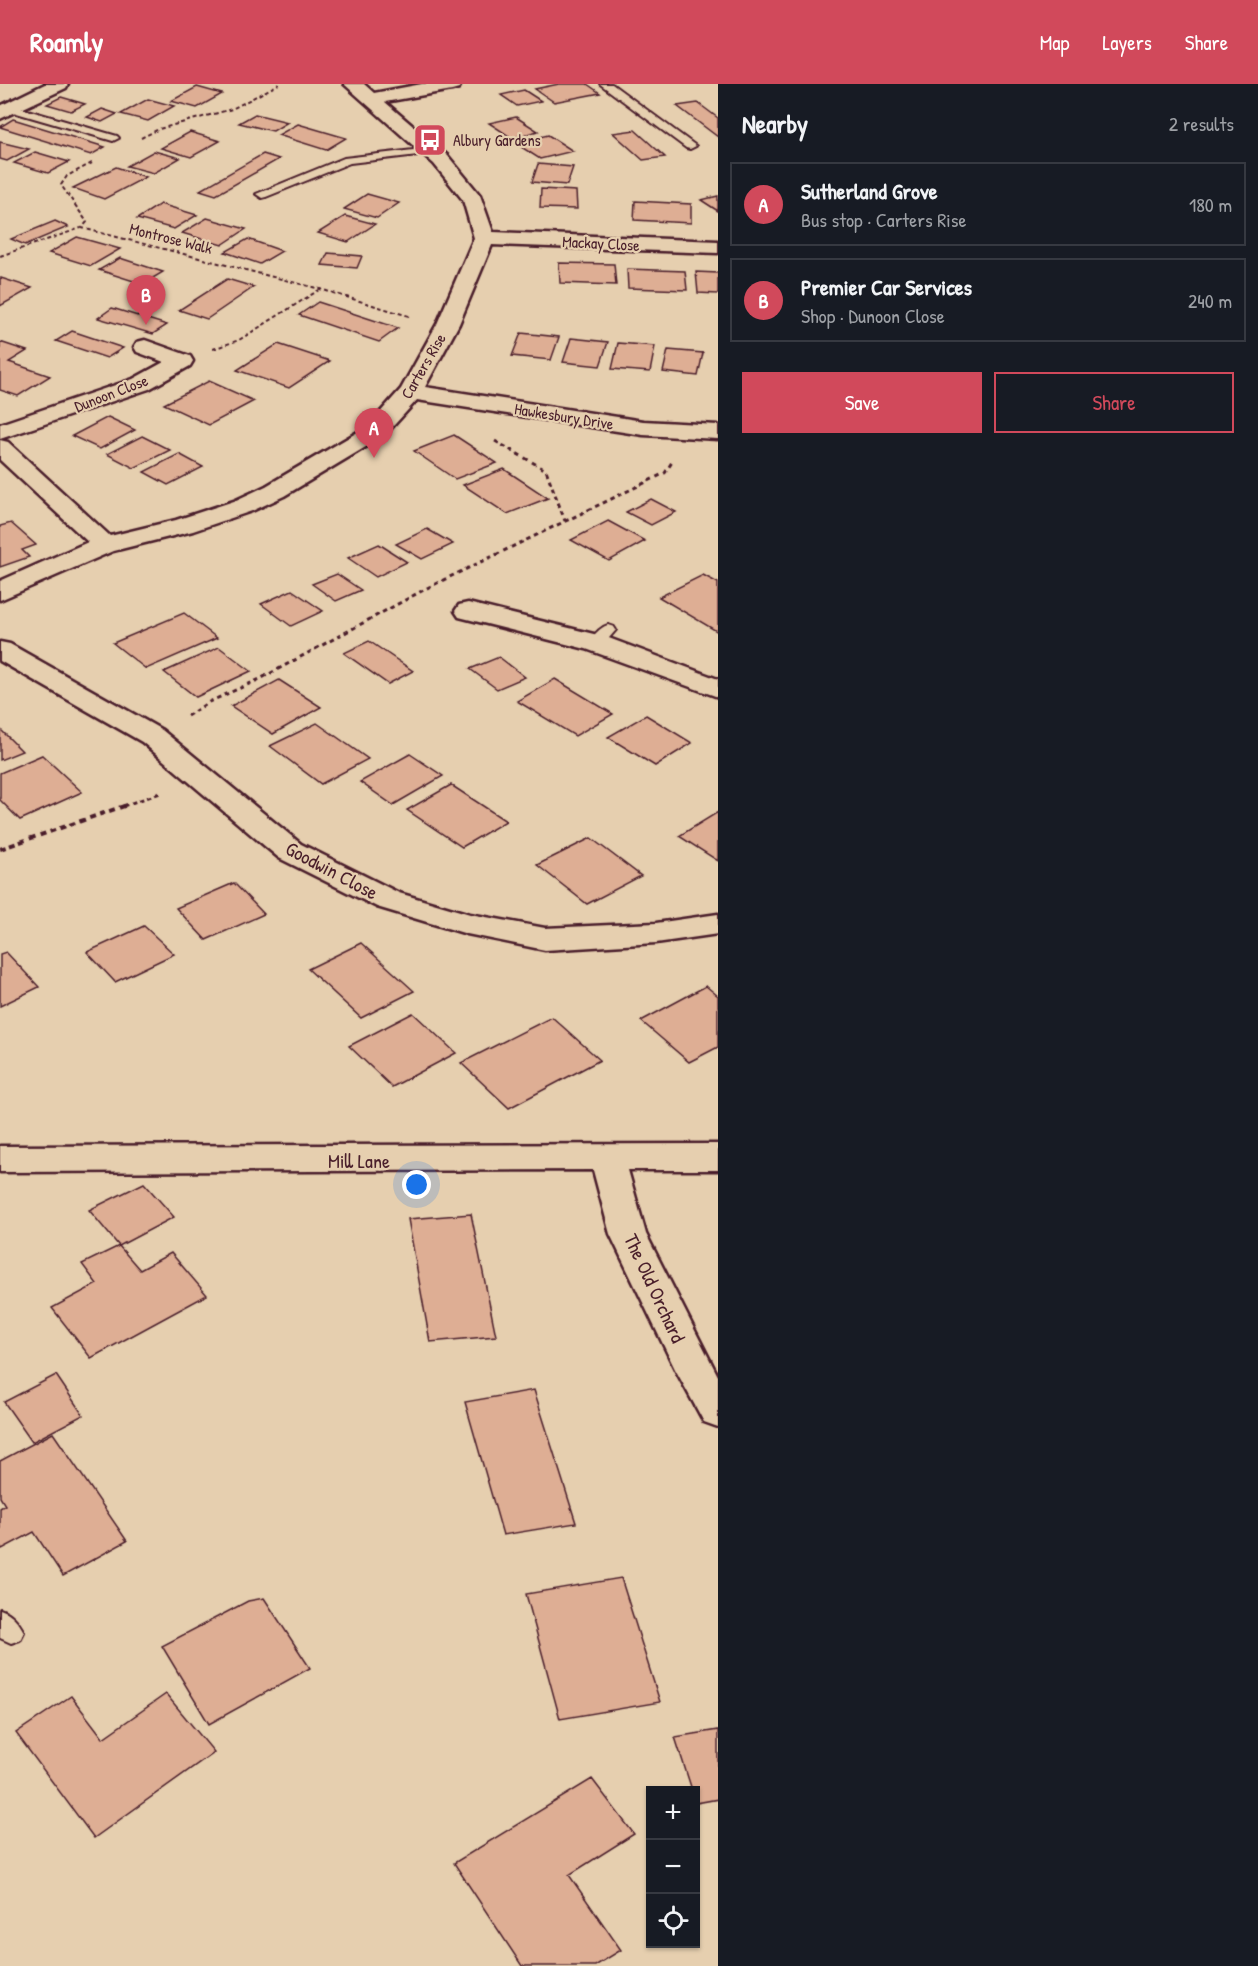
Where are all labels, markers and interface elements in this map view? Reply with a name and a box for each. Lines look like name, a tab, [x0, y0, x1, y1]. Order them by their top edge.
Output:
text: Roamly	[30, 23, 103, 61]
text: Map	[1040, 28, 1069, 57]
text: Layers	[1102, 28, 1152, 57]
text: Share	[1185, 28, 1228, 57]
text: Nearby	[742, 106, 808, 141]
text: 2 results	[1169, 110, 1234, 137]
bus stop icon: Albury Gardens	[412, 122, 448, 158]
place label: Albury Gardens	[453, 129, 541, 151]
text: Sutherland Grove	[801, 176, 937, 206]
text: A	[759, 191, 768, 218]
text: 180 m	[1189, 191, 1232, 218]
text: Bus stop · Carters Rise	[801, 206, 966, 233]
street label: Montrose Walk	[127, 217, 215, 259]
street label: Mackay Close	[562, 230, 641, 256]
text: Premier Car Services	[801, 272, 972, 302]
pin: B	[126, 276, 166, 325]
text: B	[758, 287, 769, 314]
text: 240 m	[1188, 287, 1232, 314]
text: Shop · Dunoon Close	[801, 302, 945, 329]
street label: Carters Rise	[395, 329, 451, 403]
street label: Dunoon Close	[71, 369, 151, 417]
button: Save	[742, 372, 982, 433]
button: Share	[994, 372, 1234, 433]
street label: Hawkesbury Drive	[513, 397, 616, 435]
pin: A	[354, 408, 394, 458]
street label: Goodwin Close	[281, 834, 383, 906]
street label: Mill Lane	[328, 1147, 390, 1174]
your location	[402, 1170, 431, 1199]
street label: The Old Orchard	[618, 1229, 692, 1347]
map controls	[646, 1786, 700, 1948]
button: +	[646, 1786, 700, 1840]
button: −	[646, 1840, 700, 1894]
button: locate	[646, 1894, 700, 1948]

